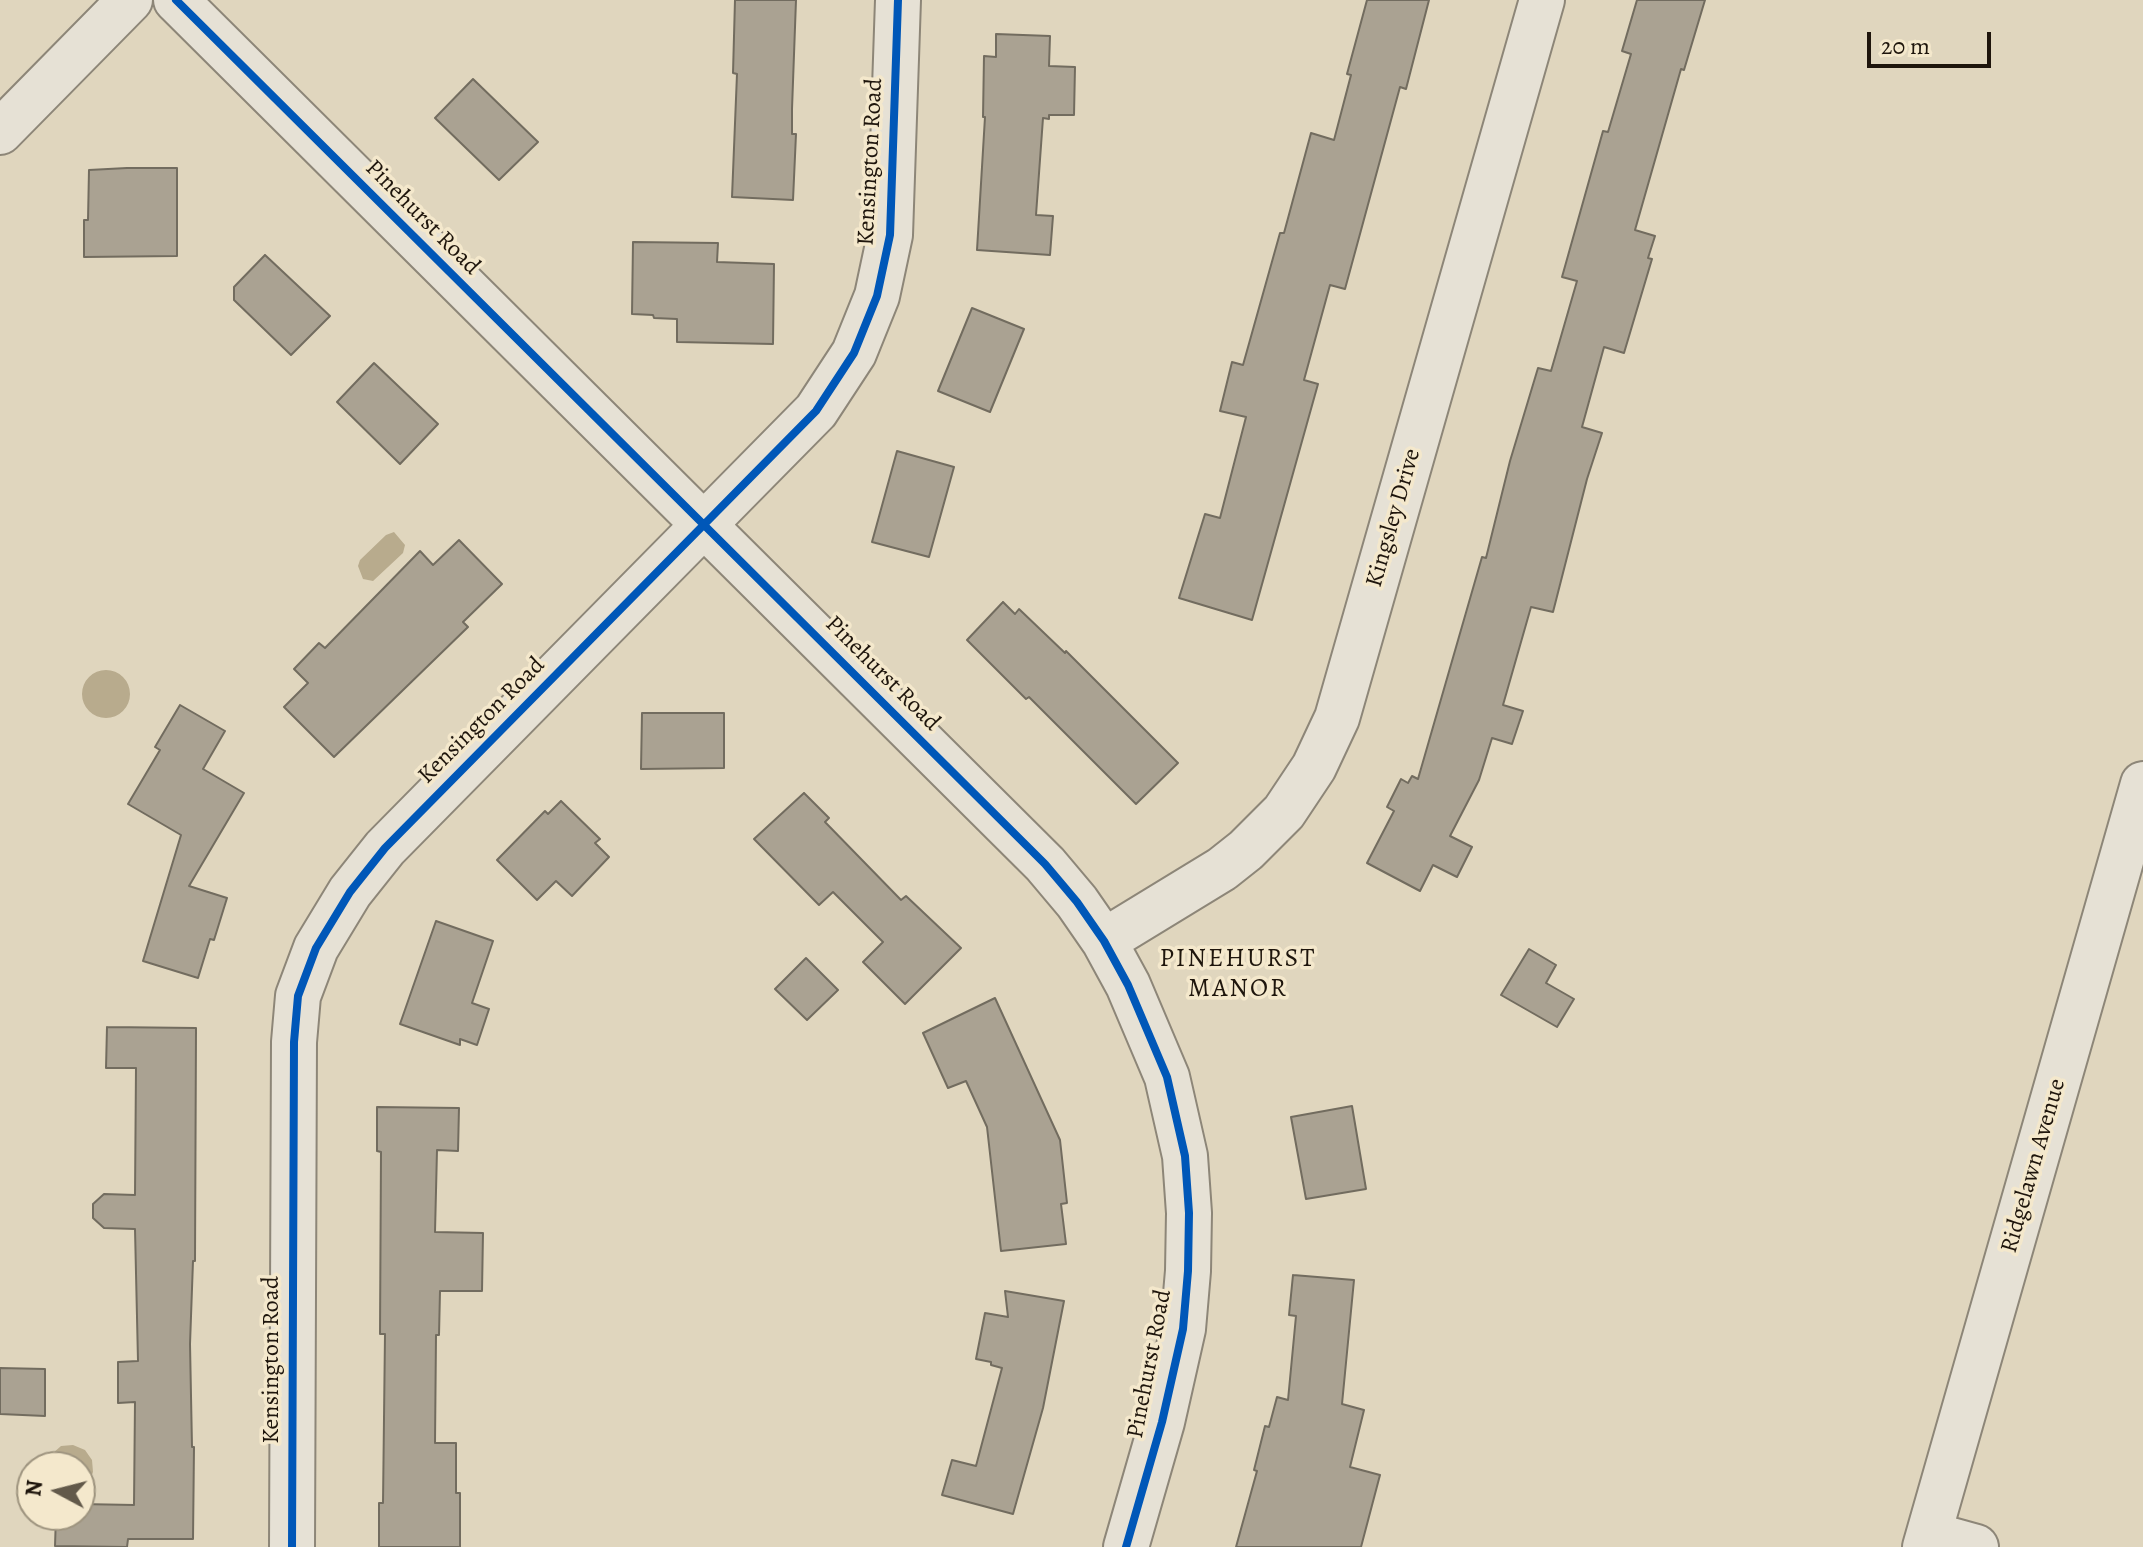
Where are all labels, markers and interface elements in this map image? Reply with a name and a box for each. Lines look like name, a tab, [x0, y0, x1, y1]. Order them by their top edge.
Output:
scale bar	[1871, 16, 1995, 66]
text: 20 m	[1881, 30, 1930, 62]
street label: Kensington Road	[852, 78, 890, 246]
street label: Pinehurst Road	[358, 154, 486, 282]
street label: Kingsley Drive	[1361, 445, 1427, 591]
street label: Pinehurst Road	[818, 610, 946, 738]
street label: Kensington Road	[413, 652, 551, 790]
district label: PINEHURST MANOR	[1160, 944, 1316, 1006]
street label: Ridgelawn Avenue	[1995, 1076, 2073, 1256]
street label: Kensington Road	[258, 1276, 286, 1444]
street label: Pinehurst Road	[1121, 1287, 1179, 1441]
north arrow	[16, 1451, 96, 1531]
text: N	[18, 1479, 50, 1498]

